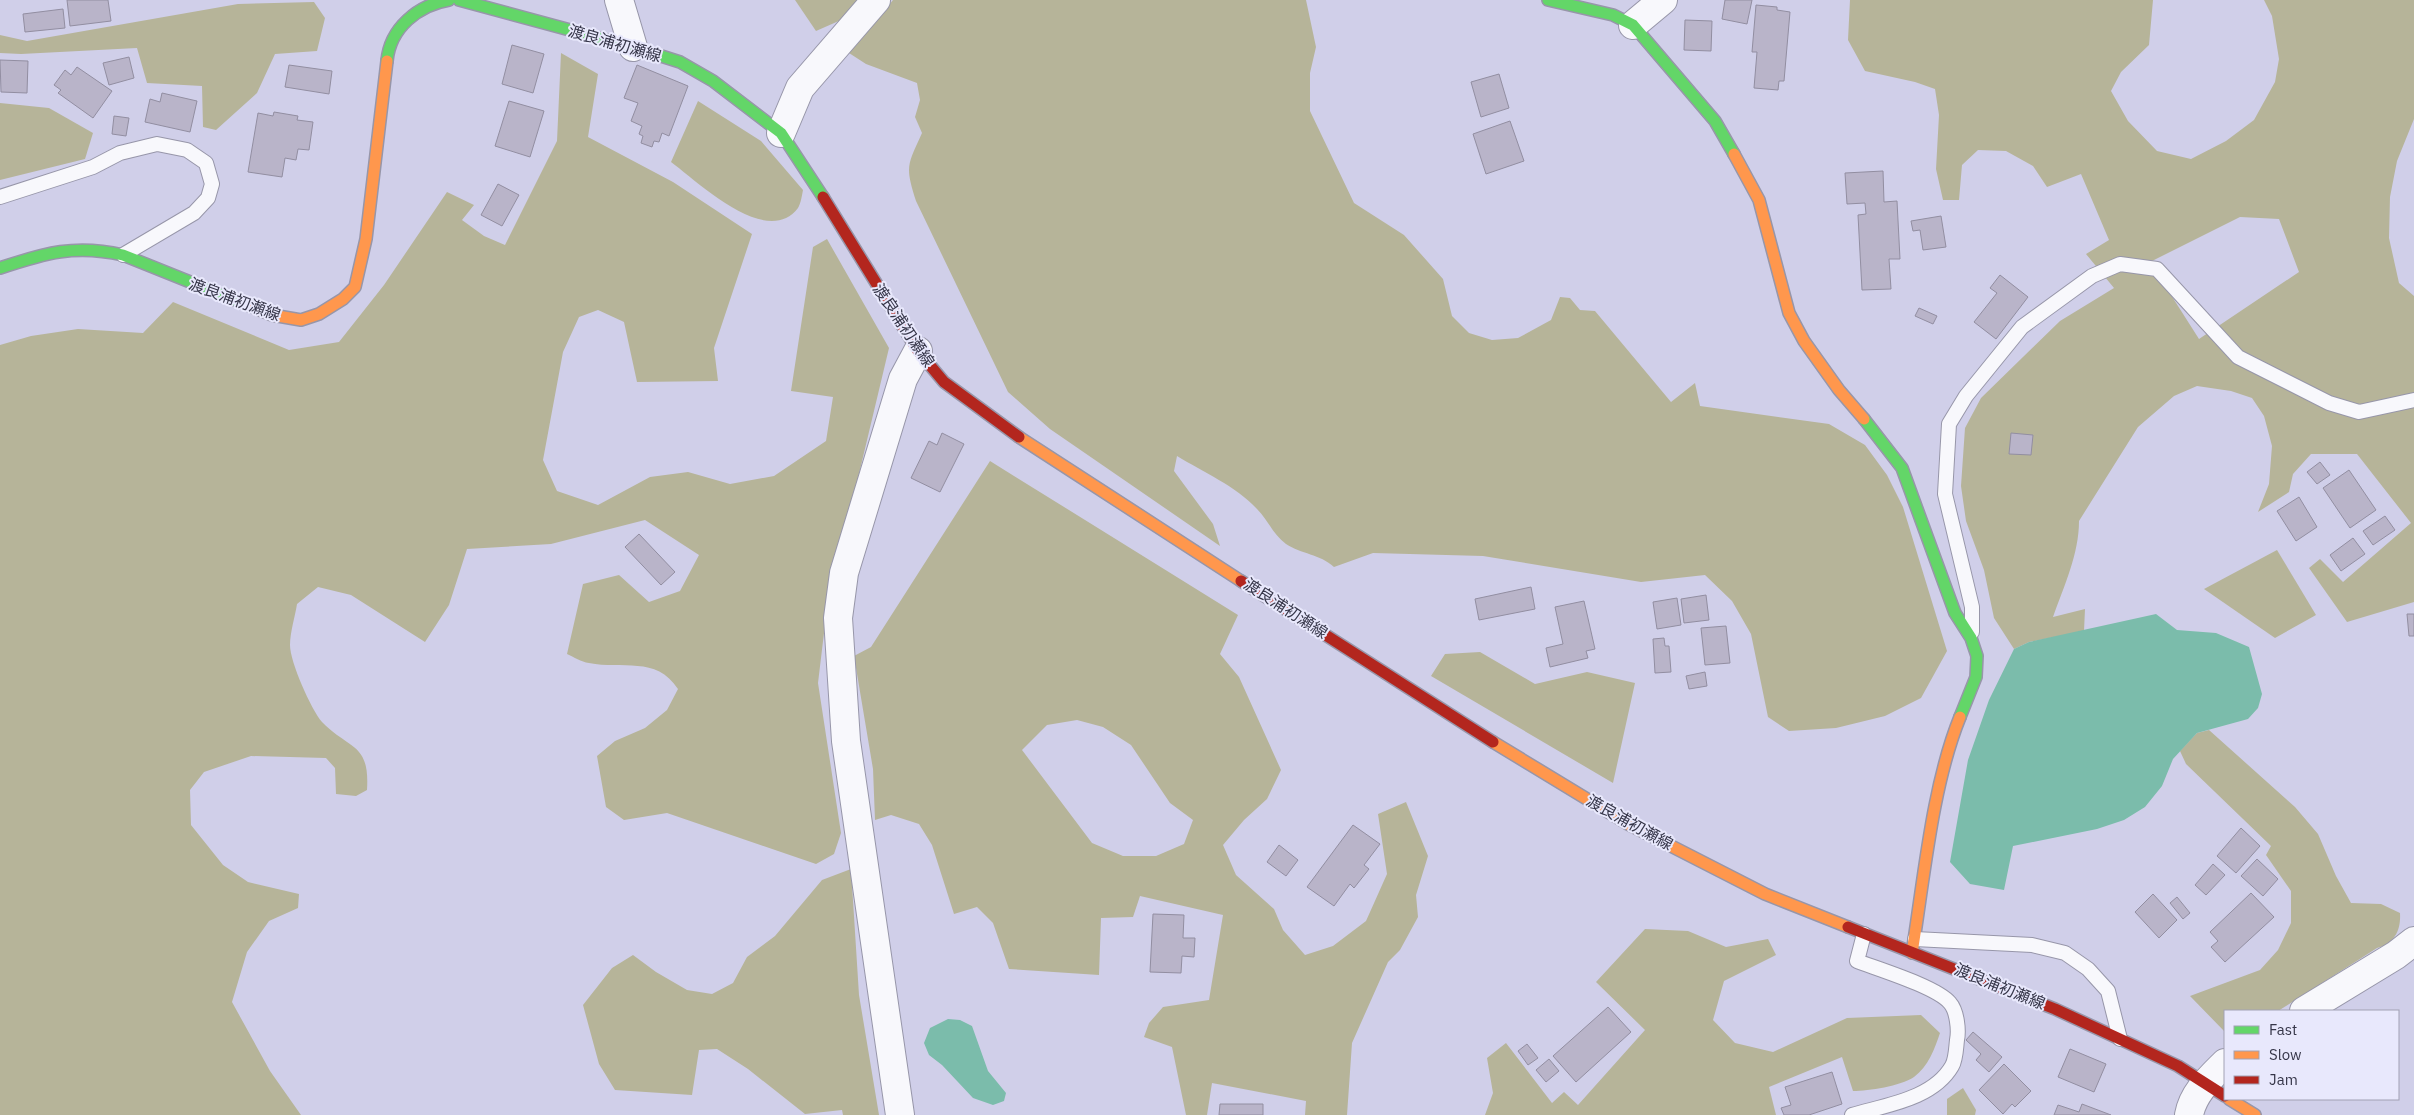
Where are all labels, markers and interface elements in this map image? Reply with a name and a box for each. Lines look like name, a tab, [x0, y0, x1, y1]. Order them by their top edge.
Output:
street label: 渡良浦初瀬線	[566, 20, 664, 66]
street label: 渡良浦初瀬線	[186, 273, 284, 325]
street label: 渡良浦初瀬線	[869, 280, 939, 370]
street label: 渡良浦初瀬線	[1240, 573, 1332, 643]
street label: 渡良浦初瀬線	[1583, 790, 1677, 854]
street label: 渡良浦初瀬線	[1952, 959, 2048, 1013]
legend	[2224, 1010, 2399, 1100]
text: Fast	[2269, 1020, 2297, 1039]
text: Slow	[2269, 1045, 2302, 1064]
text: Jam	[2269, 1070, 2298, 1089]

